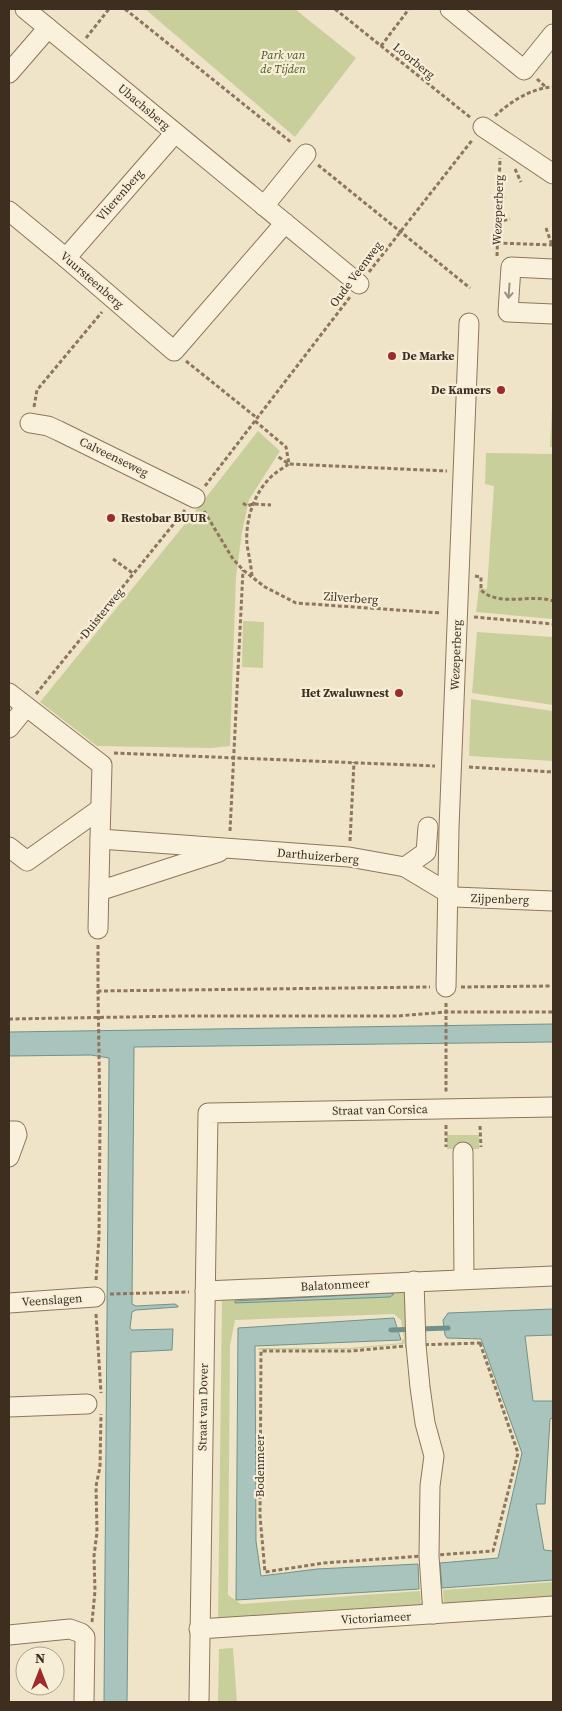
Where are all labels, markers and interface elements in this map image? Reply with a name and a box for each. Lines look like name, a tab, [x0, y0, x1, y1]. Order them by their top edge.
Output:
street label: Loorberg	[390, 39, 438, 83]
park label: Park van de Tijden	[260, 47, 306, 77]
street label: Ubachsberg	[114, 80, 174, 134]
street label: Vlierenberg	[93, 166, 147, 224]
street label: Wezeperberg	[489, 174, 507, 246]
street label: Oude Veenweg	[326, 238, 386, 310]
street label: Vuursteenberg	[57, 248, 127, 312]
one-way arrow	[505, 283, 514, 299]
place label: De Marke	[402, 348, 455, 364]
marker: De Marke	[386, 350, 398, 362]
place label: De Kamers	[431, 382, 492, 398]
marker: De Kamers	[495, 384, 507, 396]
street label: Calveenseweg	[77, 433, 151, 481]
place label: Restobar BUUR	[121, 510, 207, 526]
marker: Restobar BUUR	[105, 512, 117, 524]
street label: Duisterweg	[77, 584, 127, 642]
street label: Zilverberg	[323, 588, 379, 608]
street label: Wezeperberg	[447, 619, 465, 691]
place label: Het Zwaluwnest	[301, 685, 390, 701]
marker: Het Zwaluwnest	[393, 687, 405, 699]
street label: Darthuizerberg	[276, 844, 360, 868]
street label: Zijpenberg	[471, 890, 529, 908]
street label: Straat van Corsica	[332, 1101, 429, 1119]
street label: Balatonmeer	[300, 1275, 370, 1295]
street label: Veenslagen	[21, 1290, 83, 1310]
street label: Straat van Dover	[194, 1363, 212, 1451]
street label: Bodenmeer	[252, 1435, 268, 1497]
street label: Victoriameer	[340, 1608, 412, 1628]
north arrow	[15, 1646, 65, 1696]
text: N	[35, 1648, 45, 1668]

